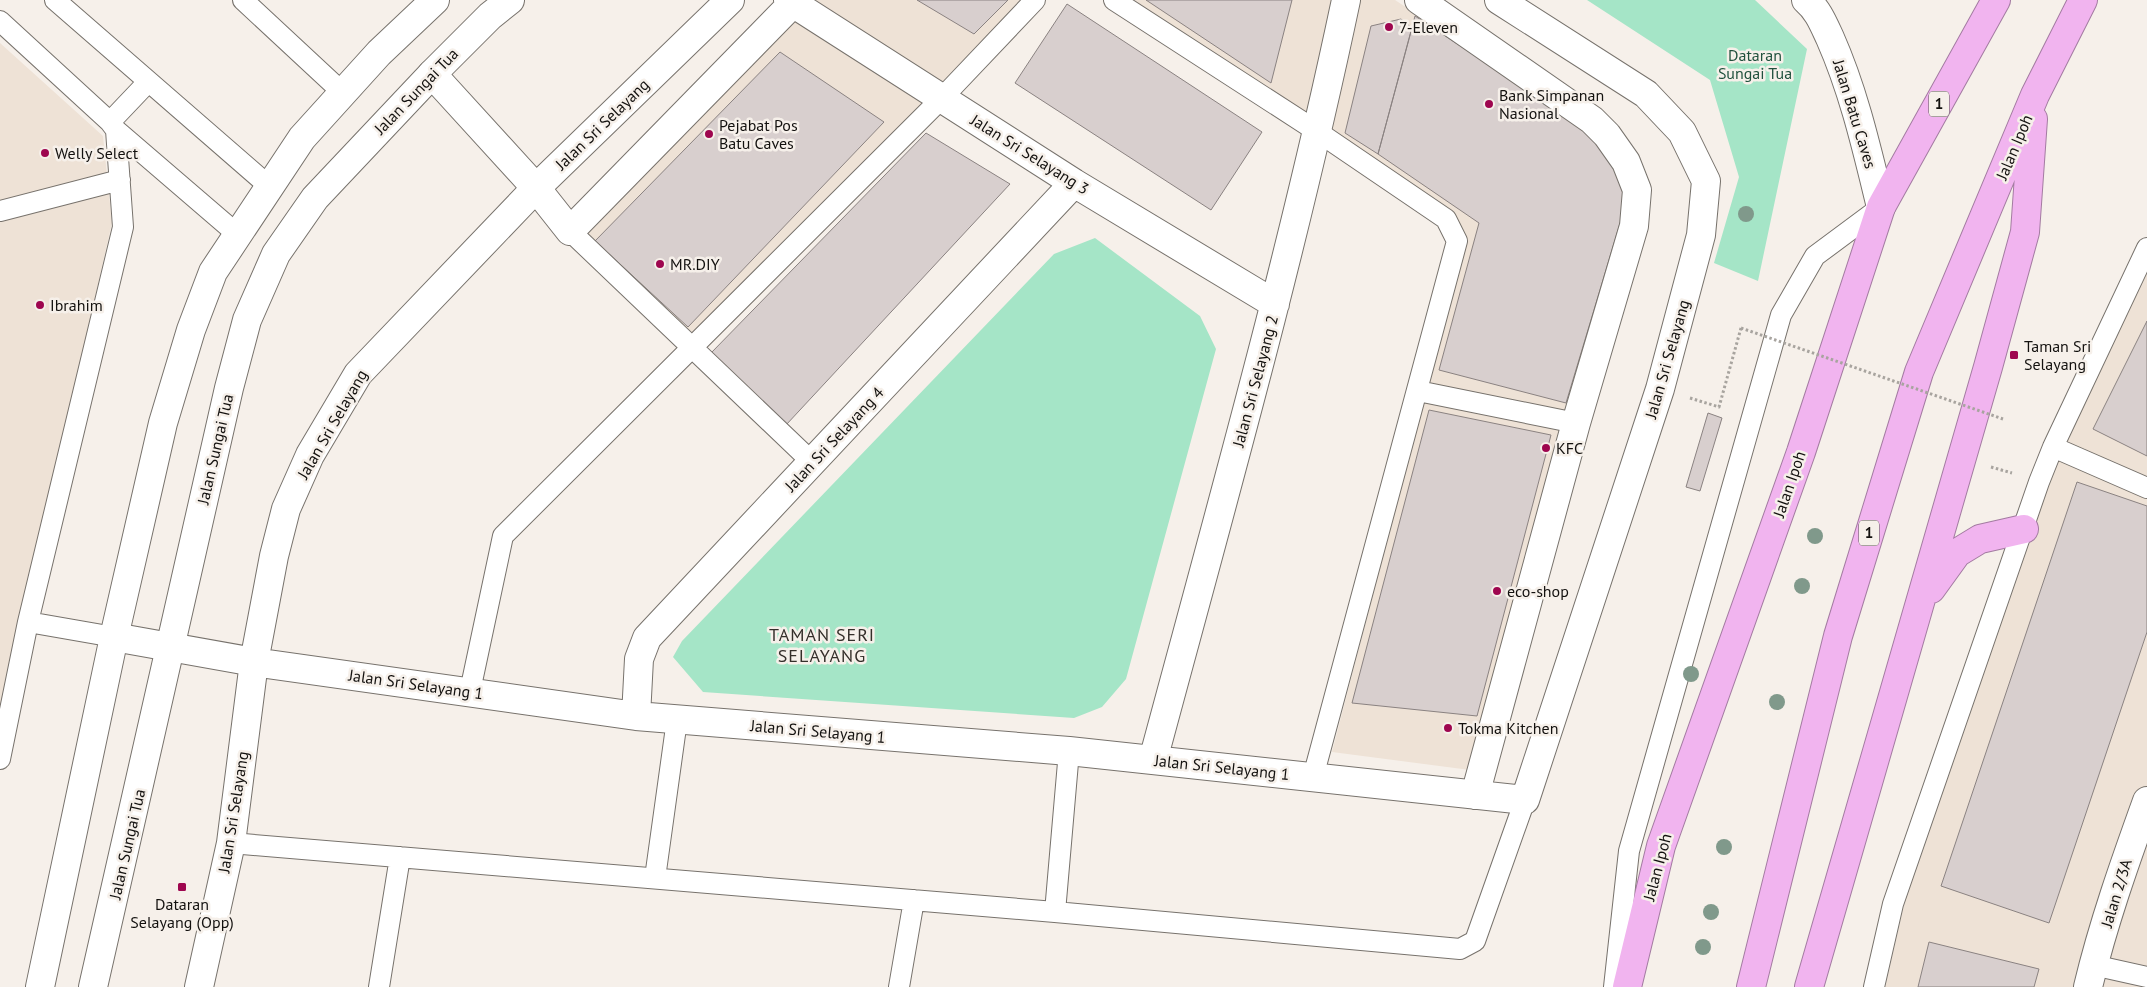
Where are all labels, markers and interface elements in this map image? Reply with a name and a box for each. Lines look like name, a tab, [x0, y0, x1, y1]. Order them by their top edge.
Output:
place label: 7-Eleven	[1399, 17, 1458, 37]
marker: 7-Eleven	[1383, 21, 1395, 33]
street label: Jalan Sungai Tua	[369, 44, 462, 139]
park label: Dataran Sungai Tua	[1718, 45, 1792, 83]
street label: Jalan Batu Caves	[1829, 56, 1881, 171]
street label: Jalan Sri Selayang	[550, 74, 653, 175]
place label: Bank Simpanan Nasional	[1499, 85, 1604, 123]
road number: 1	[1929, 92, 1949, 116]
marker: Bank Simpanan Nasional	[1483, 98, 1495, 110]
street label: Jalan Sri Selayang 3	[966, 109, 1093, 198]
street label: Jalan Ipoh	[1991, 111, 2037, 184]
place label: Pejabat Pos Batu Caves	[719, 115, 798, 153]
marker: Pejabat Pos Batu Caves	[703, 128, 715, 140]
place label: Welly Select	[55, 143, 139, 163]
marker: Welly Select	[39, 147, 51, 159]
place label: MR.DIY	[670, 254, 720, 274]
marker: MR.DIY	[654, 258, 666, 270]
place label: Ibrahim	[50, 295, 103, 315]
street label: Jalan Sri Selayang	[1640, 297, 1694, 422]
marker: Ibrahim	[34, 299, 46, 311]
street label: Jalan Sri Selayang 2	[1228, 313, 1282, 450]
place label: Taman Sri Selayang	[2024, 336, 2091, 374]
marker: Taman Sri Selayang	[2008, 349, 2020, 361]
street label: Jalan Sri Selayang	[292, 366, 371, 483]
street label: Jalan Sri Selayang 4	[780, 382, 888, 496]
street label: Jalan Sungai Tua	[192, 392, 237, 507]
place label: KFC	[1556, 438, 1583, 458]
marker: KFC	[1540, 442, 1552, 454]
street label: Jalan Ipoh	[1768, 448, 1810, 521]
road number: 1	[1859, 520, 1879, 546]
place label: eco-shop	[1507, 581, 1569, 601]
marker: eco-shop	[1491, 585, 1503, 597]
district label: TAMAN SERI SELAYANG	[769, 623, 875, 667]
street label: Jalan Sri Selayang 1	[346, 665, 485, 703]
street label: Jalan Sri Selayang 1	[749, 715, 886, 747]
place label: Tokma Kitchen	[1458, 718, 1558, 738]
marker: Tokma Kitchen	[1442, 722, 1454, 734]
street label: Jalan Sri Selayang	[213, 750, 252, 875]
street label: Jalan Sri Selayang 1	[1152, 750, 1291, 784]
street label: Jalan Sungai Tua	[104, 787, 149, 902]
street label: Jalan Ipoh	[1638, 831, 1676, 904]
street label: Jalan 2/3A	[2096, 856, 2136, 931]
marker: Dataran Selayang (Opp)	[176, 881, 188, 893]
place label: Dataran Selayang (Opp)	[130, 894, 234, 932]

